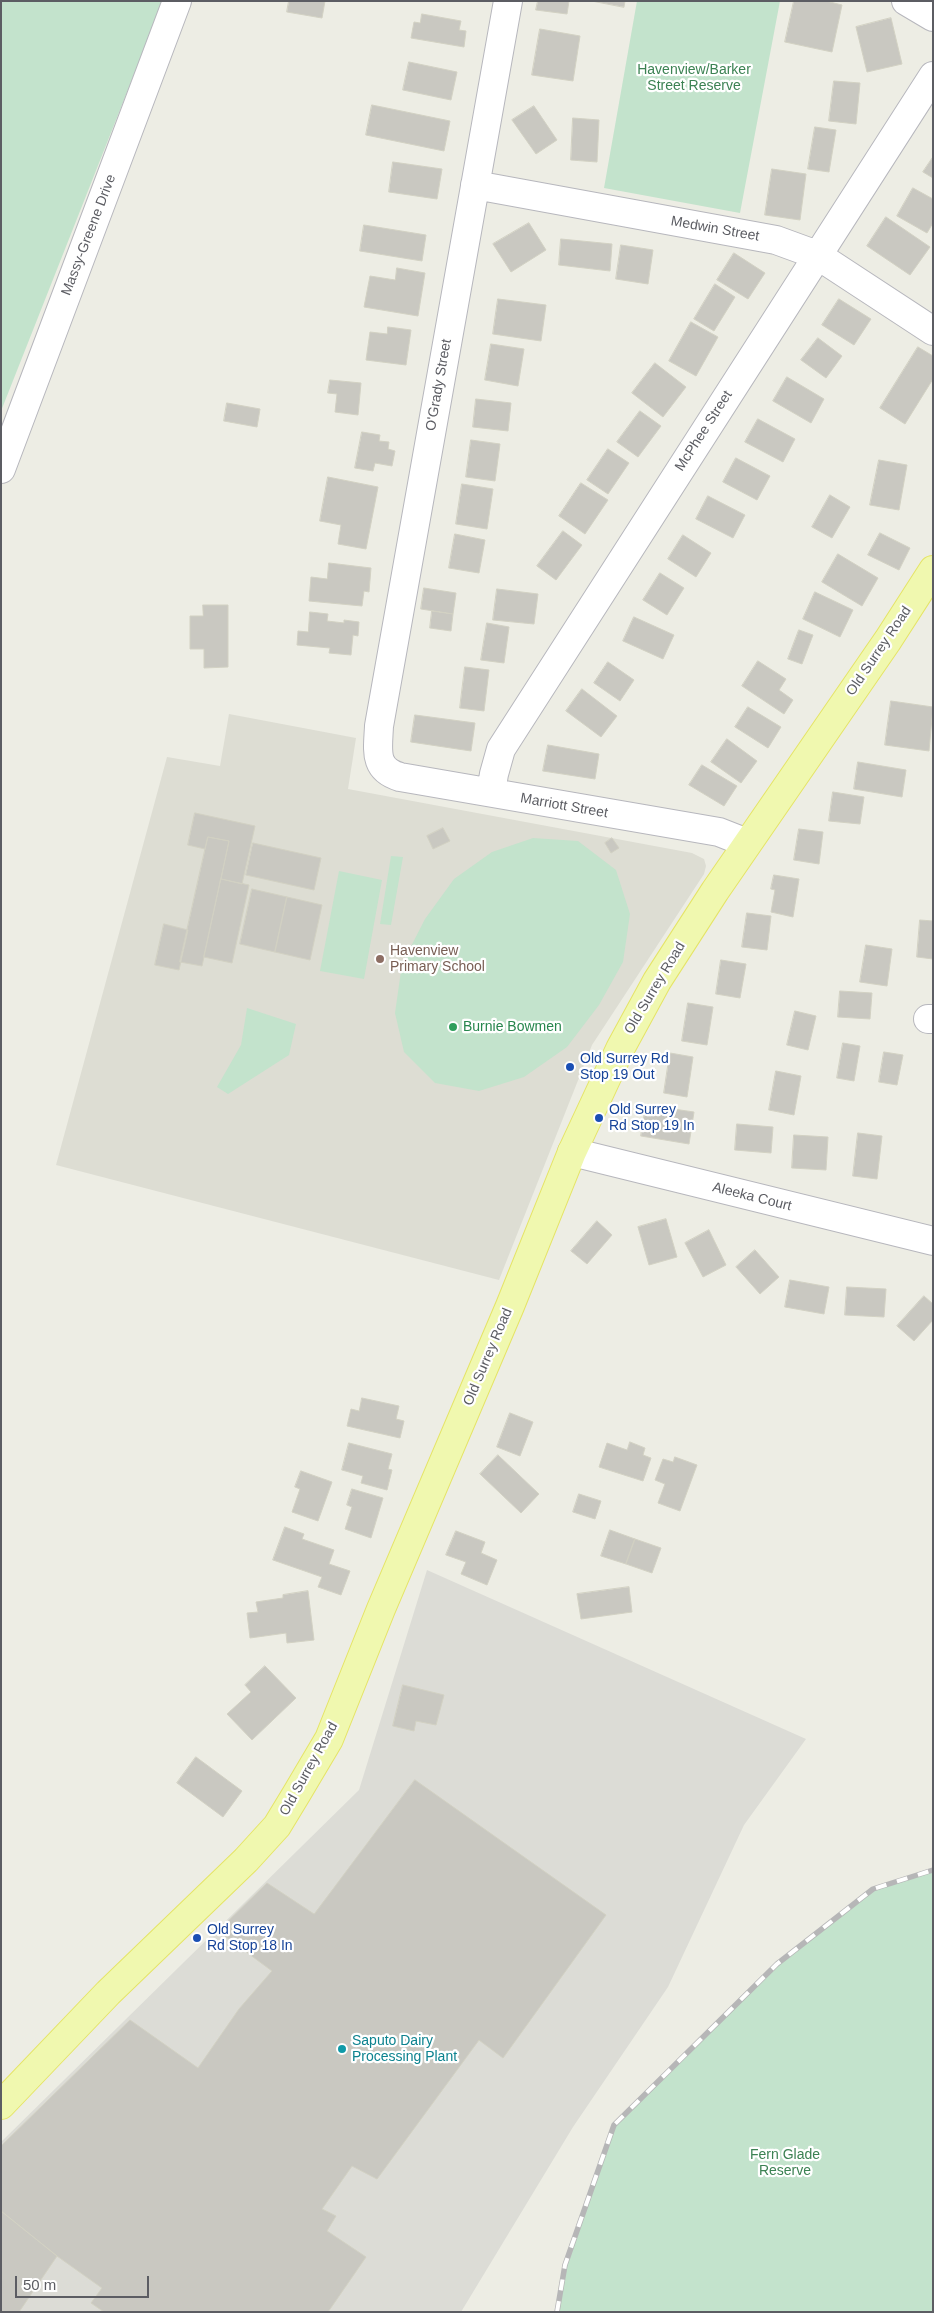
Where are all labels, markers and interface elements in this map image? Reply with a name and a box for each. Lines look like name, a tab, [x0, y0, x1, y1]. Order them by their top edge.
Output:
park label: Havenview/Barker Street Reserve	[637, 62, 751, 94]
street label: Massy-Greene Drive	[58, 172, 120, 298]
street label: Medwin Street	[669, 213, 761, 245]
street label: O'Grady Street	[423, 338, 455, 432]
street label: McPhee Street	[672, 388, 736, 474]
street label: Old Surrey Road	[843, 603, 915, 699]
street label: Marriott Street	[519, 790, 609, 822]
street label: Old Surrey Road	[621, 939, 689, 1037]
place label: Havenview Primary School	[390, 943, 485, 976]
marker: Havenview Primary School	[374, 953, 386, 965]
place label: Burnie Bowmen	[463, 1019, 562, 1035]
marker: Burnie Bowmen	[447, 1021, 459, 1033]
place label: Old Surrey Rd Stop 19 Out	[580, 1051, 669, 1084]
marker: Old Surrey Rd Stop 19 Out	[564, 1061, 576, 1073]
place label: Old Surrey Rd Stop 19 In	[609, 1102, 695, 1134]
marker: Old Surrey Rd Stop 19 In	[593, 1112, 605, 1124]
street label: Aleeka Court	[711, 1179, 793, 1215]
street label: Old Surrey Road	[460, 1306, 516, 1408]
street label: Old Surrey Road	[276, 1719, 342, 1819]
place label: Old Surrey Rd Stop 18 In	[207, 1922, 293, 1954]
marker: Old Surrey Rd Stop 18 In	[191, 1932, 203, 1944]
place label: Saputo Dairy Processing Plant	[352, 2033, 457, 2066]
marker: Saputo Dairy Processing Plant	[336, 2043, 348, 2055]
park label: Fern Glade Reserve	[750, 2147, 820, 2180]
scale bar	[18, 2266, 151, 2298]
text: 50 m	[23, 2276, 56, 2293]

